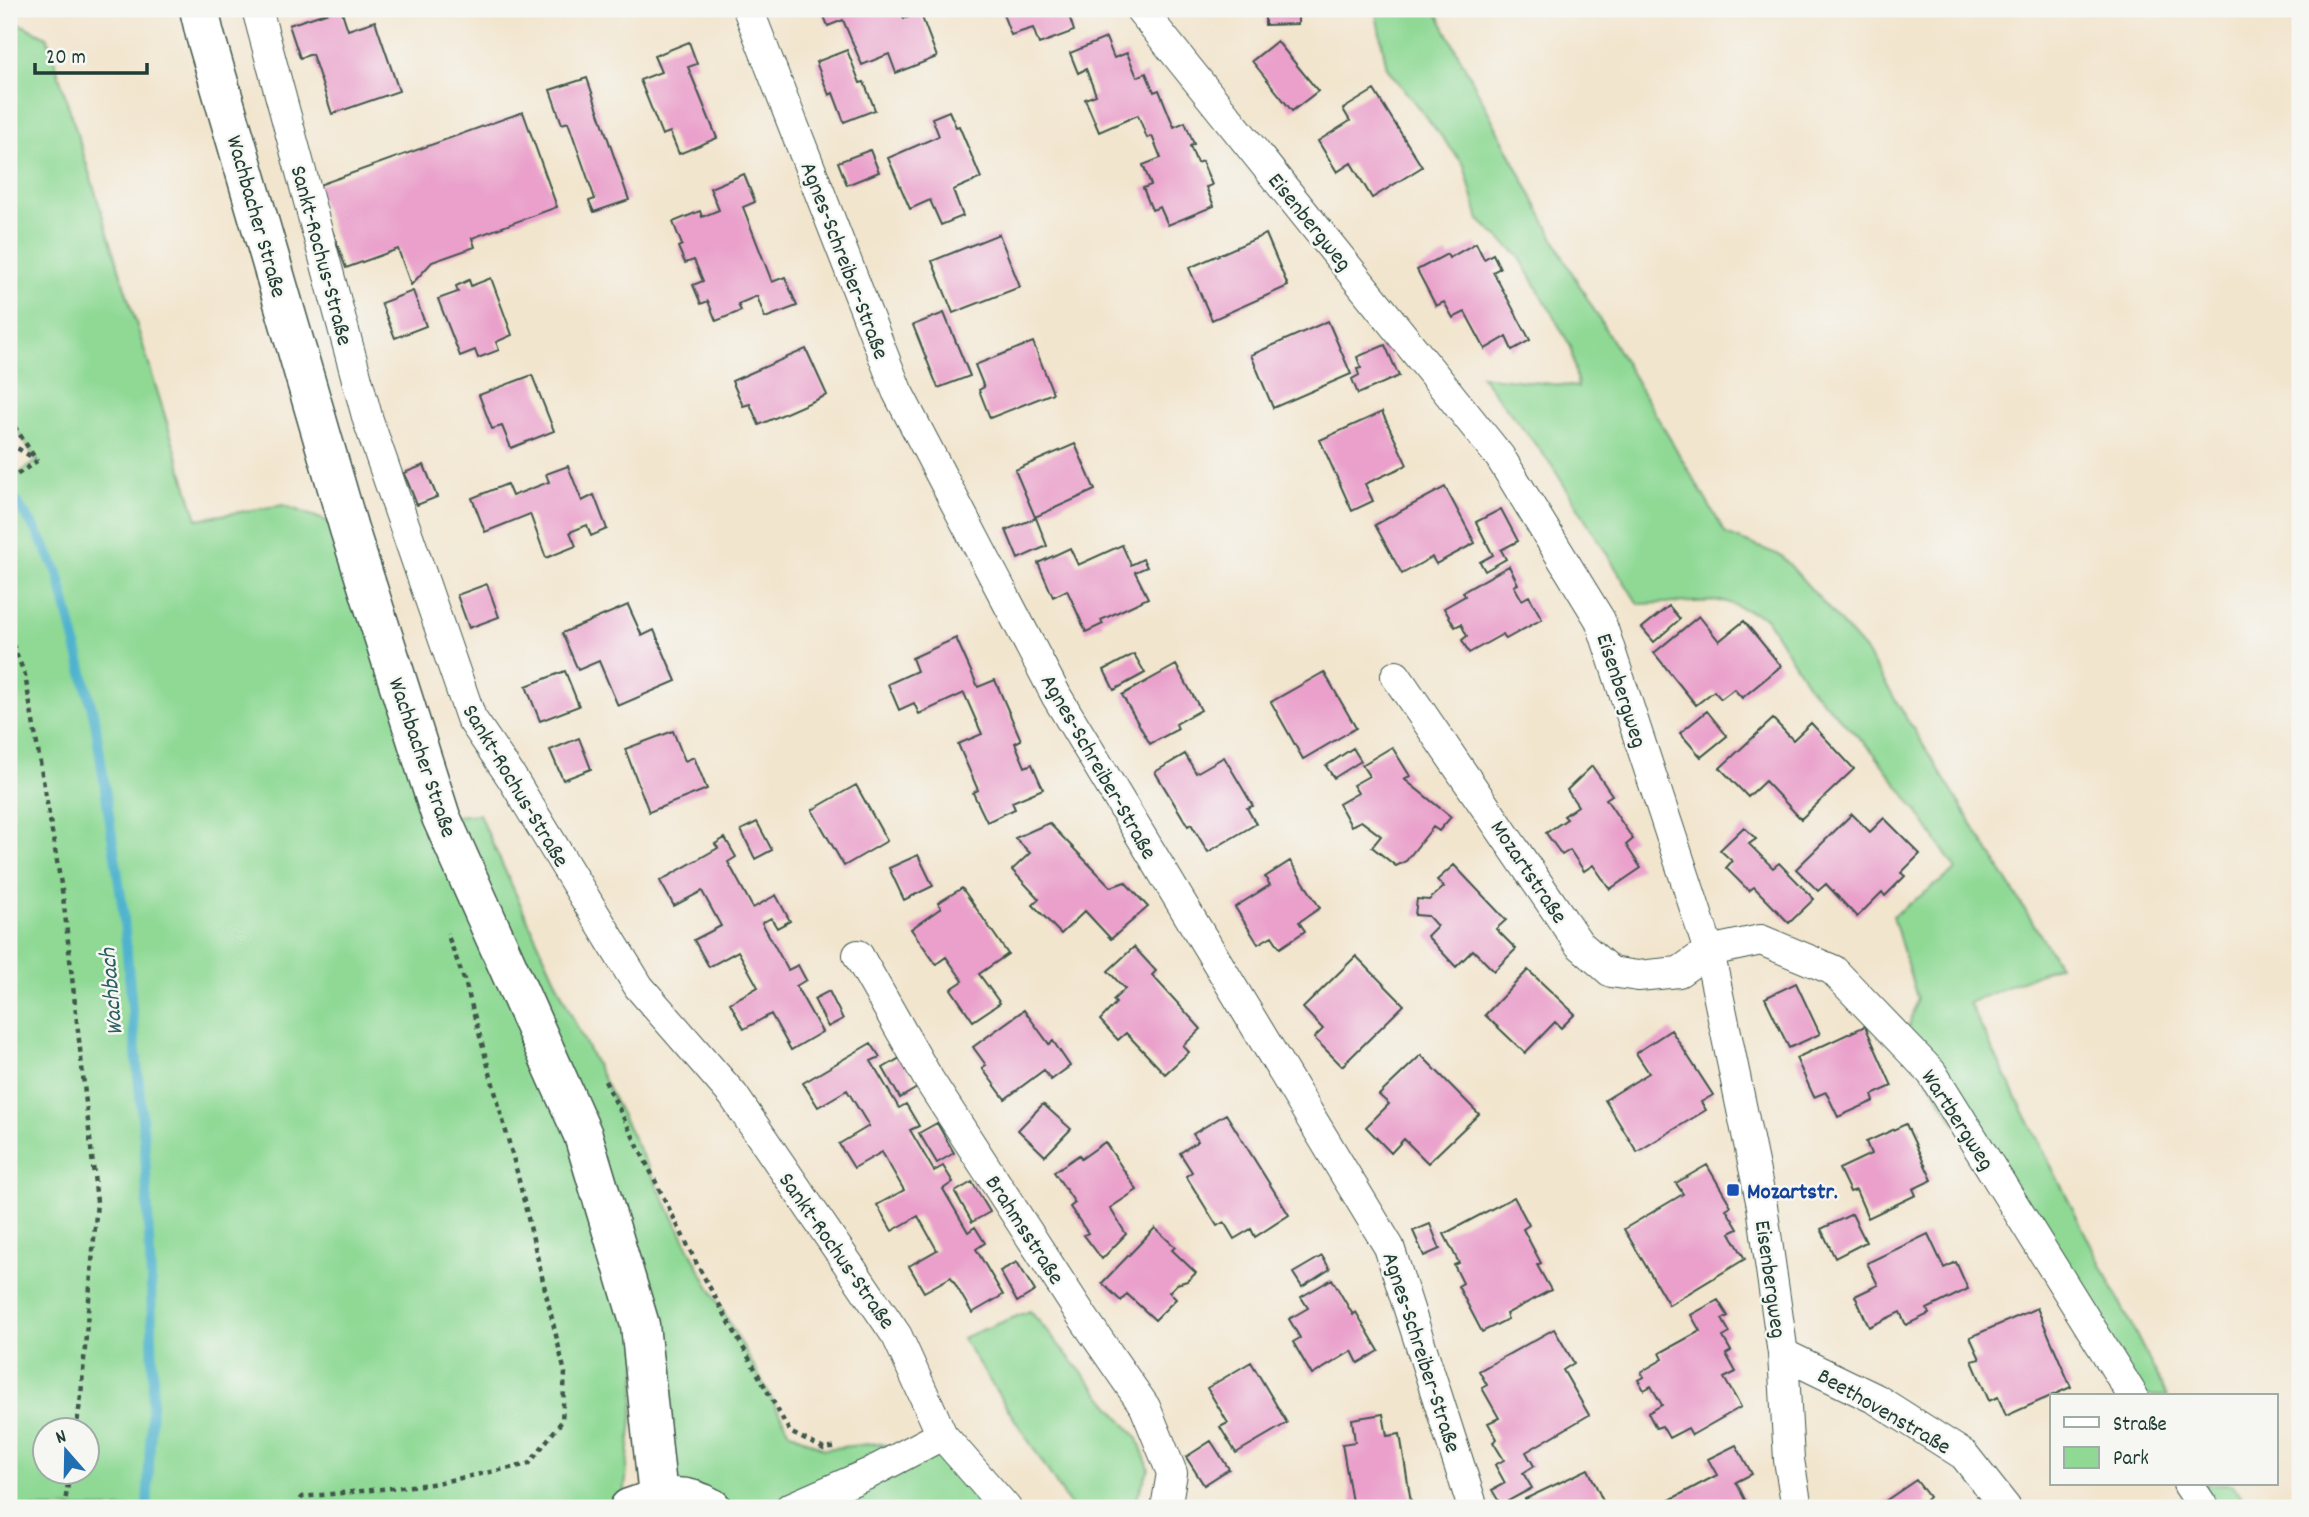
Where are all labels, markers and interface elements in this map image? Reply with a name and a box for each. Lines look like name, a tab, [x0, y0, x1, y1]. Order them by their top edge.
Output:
scale bar	[35, 32, 147, 76]
text: 20 m	[46, 44, 86, 74]
street label: Wachbacher Straße	[216, 132, 294, 302]
street label: Agnes-Schreiber-Straße	[790, 158, 896, 365]
street label: Sankt-Rochus-Straße	[280, 162, 359, 350]
street label: Eisenbergweg	[1258, 167, 1358, 280]
street label: Eisenbergweg	[1586, 629, 1654, 753]
street label: Agnes-Schreiber-Straße	[1030, 669, 1164, 867]
street label: Wachbacher Straße	[378, 674, 464, 843]
street label: Sankt-Rochus-Straße	[452, 699, 576, 875]
street label: Mozartstraße	[1480, 814, 1574, 931]
water label: Wachbach	[92, 945, 134, 1037]
street label: Wartbergweg	[1911, 1064, 2001, 1178]
street label: Sankt-Rochus-Straße	[769, 1167, 902, 1337]
street label: Brahmsstraße	[975, 1170, 1071, 1292]
place label: Mozartstr.	[1747, 1177, 1838, 1210]
marker: Mozartstr.	[1725, 1182, 1741, 1198]
street label: Eisenbergweg	[1744, 1218, 1793, 1341]
street label: Agnes-Schreiber-Straße	[1372, 1249, 1468, 1458]
street label: Beethovenstraße	[1810, 1361, 1956, 1465]
legend	[2050, 1394, 2278, 1486]
text: Straße	[2113, 1411, 2167, 1441]
north arrow	[32, 1416, 102, 1486]
text: N	[52, 1424, 70, 1453]
text: Park	[2113, 1445, 2149, 1475]

